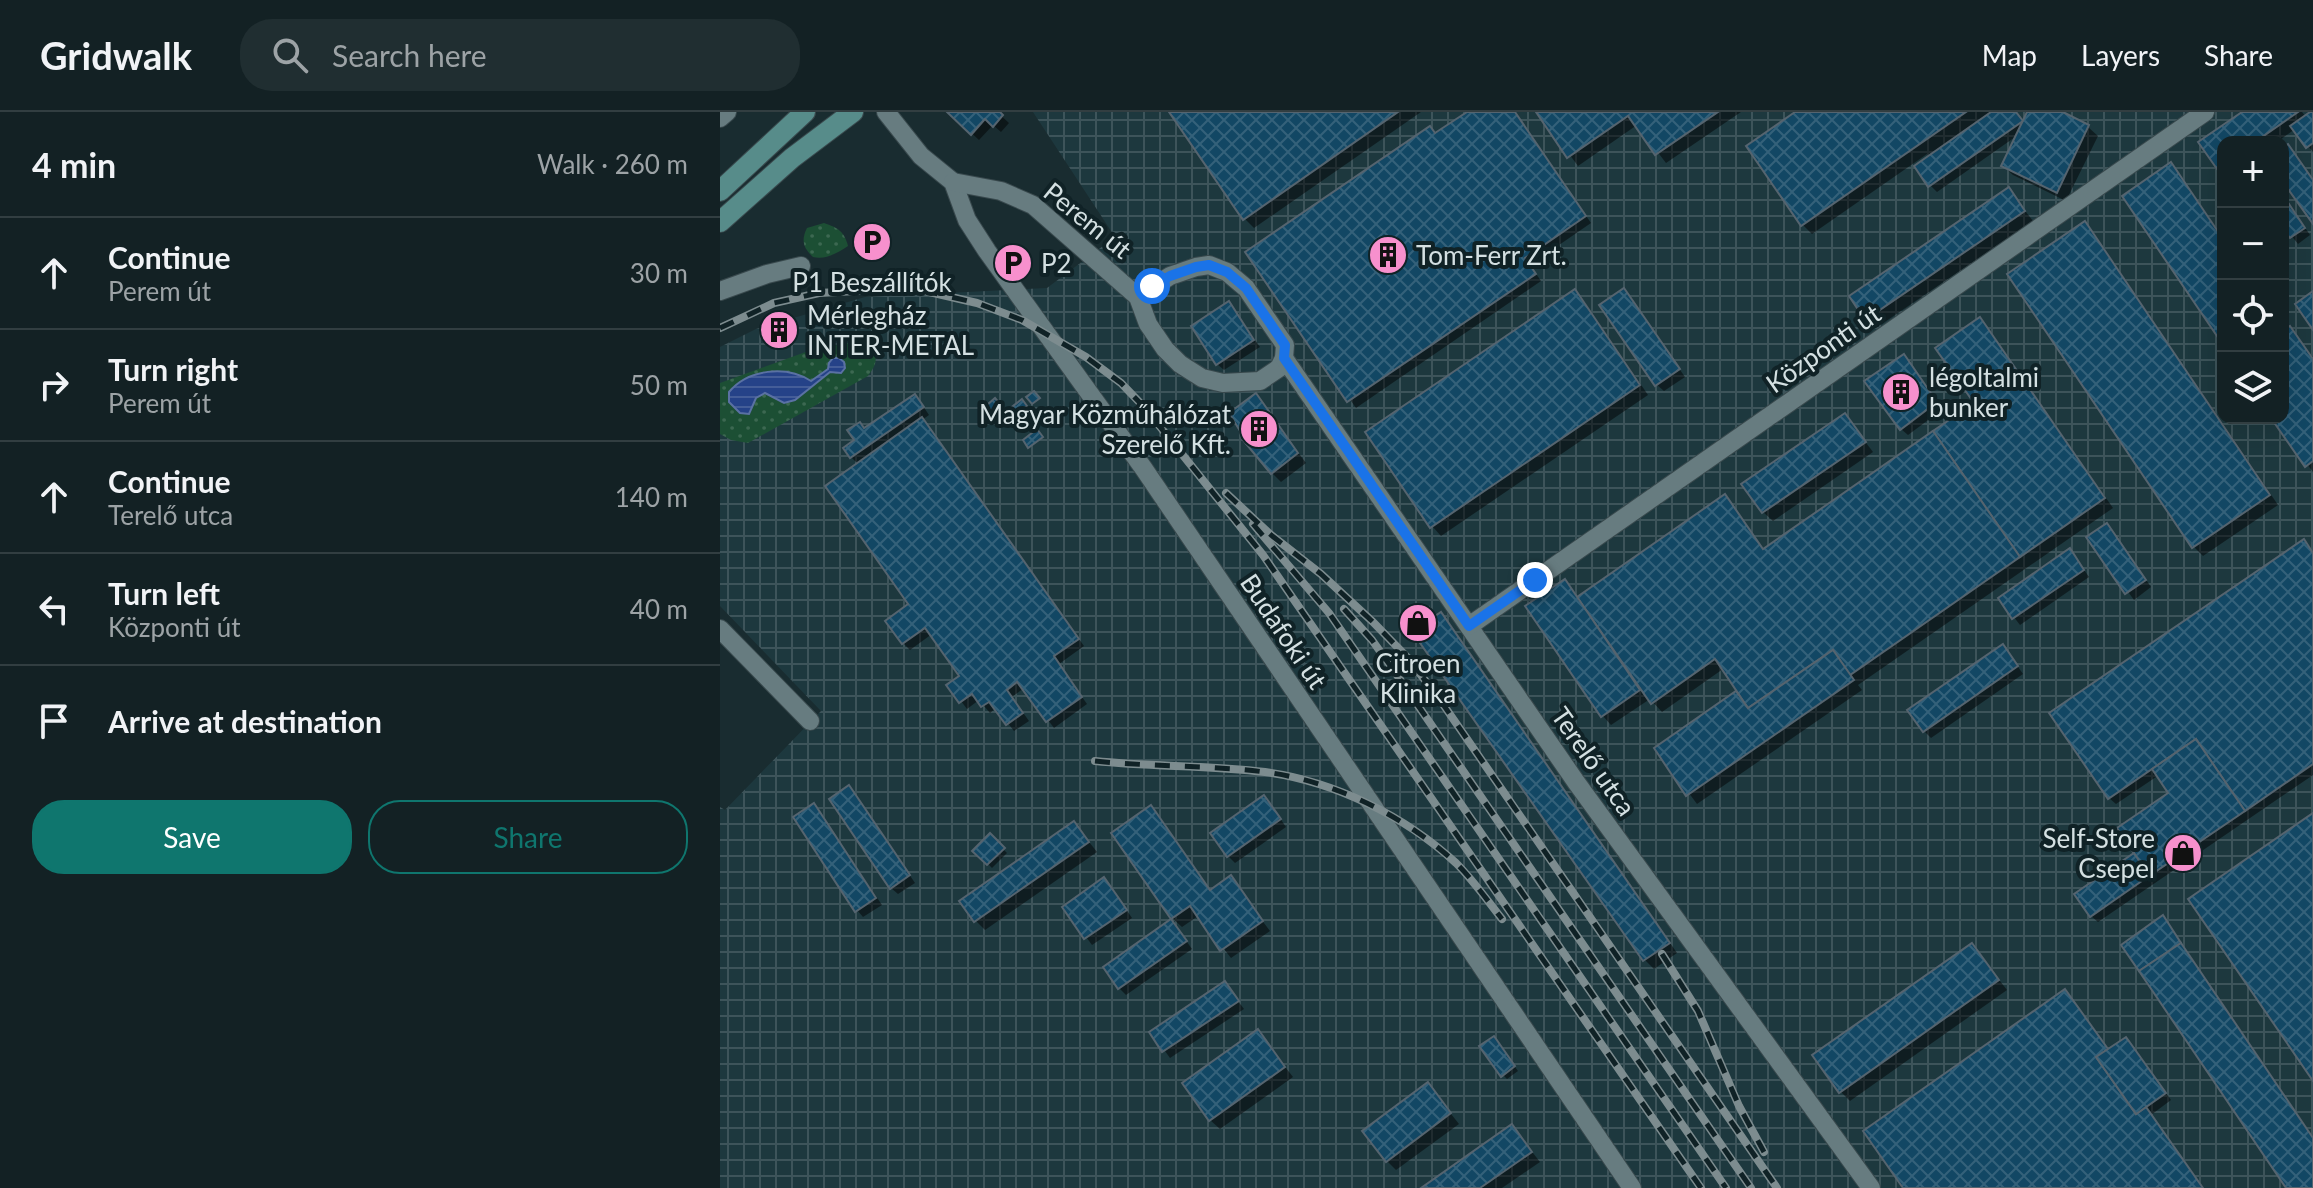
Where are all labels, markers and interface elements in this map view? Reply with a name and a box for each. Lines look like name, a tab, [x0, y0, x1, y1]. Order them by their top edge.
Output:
search box	[240, 19, 800, 91]
text: Gridwalk	[40, 32, 192, 78]
icon: search	[268, 33, 312, 77]
text: Search here	[332, 37, 487, 73]
text: Map	[1982, 38, 2037, 72]
text: Layers	[2081, 38, 2160, 72]
text: Share	[2204, 38, 2273, 72]
map controls	[2217, 136, 2289, 424]
button: +	[2217, 136, 2289, 208]
text: 4 min	[32, 144, 116, 185]
text: Walk · 260 m	[537, 148, 688, 180]
street label: Perem út	[1038, 175, 1139, 265]
button: −	[2217, 208, 2289, 280]
parking icon: P1 Beszállítók	[851, 221, 893, 263]
building icon: Tom-Ferr Zrt.	[1367, 234, 1409, 276]
text: Continue	[108, 239, 231, 275]
place label: Tom-Ferr Zrt.	[1416, 239, 1567, 271]
parking icon: P2	[992, 242, 1034, 284]
place label: P2	[1041, 247, 1072, 279]
icon: ahead	[32, 251, 76, 295]
text: 30 m	[630, 257, 688, 289]
place label: P1 Beszállítók	[792, 266, 952, 298]
route start	[1134, 268, 1170, 304]
text: Perem út	[108, 275, 211, 307]
button: locate	[2217, 280, 2289, 352]
street label: Központi út	[1760, 296, 1887, 399]
place label: Mérlegház INTER-METAL	[807, 299, 974, 361]
building icon: Mérlegház INTER-METAL	[758, 309, 800, 351]
text: Turn right	[108, 351, 238, 387]
button: layers	[2217, 352, 2289, 424]
place label: légoltalmi bunker	[1929, 361, 2039, 423]
icon: right	[32, 363, 76, 407]
text: 50 m	[630, 369, 688, 401]
building icon: légoltalmi bunker	[1880, 371, 1922, 413]
text: Perem út	[108, 387, 211, 419]
place label: Magyar Közműhálózat Szerelő Kft.	[979, 398, 1232, 460]
building icon: Magyar Közműhálózat Szerelő Kft.	[1238, 408, 1280, 450]
text: Continue	[108, 463, 231, 499]
icon: ahead	[32, 475, 76, 519]
text: 140 m	[615, 481, 688, 513]
text: Terelő utca	[108, 499, 233, 531]
route end	[1517, 562, 1553, 598]
street label: Budafoki út	[1234, 567, 1334, 695]
text: Turn left	[108, 575, 220, 611]
icon: left	[32, 587, 76, 631]
text: 40 m	[630, 593, 688, 625]
shop icon: Citroen Klinika	[1397, 602, 1439, 644]
text: Központi út	[108, 611, 241, 643]
place label: Citroen Klinika	[1376, 647, 1460, 709]
icon: arrive	[32, 699, 76, 743]
street label: Terelő utca	[1545, 701, 1643, 821]
text: Arrive at destination	[108, 703, 382, 739]
button: Save	[32, 800, 352, 874]
button: Share	[368, 800, 688, 874]
place label: Self-Store Csepel	[2043, 822, 2155, 884]
shop icon: Self-Store Csepel	[2162, 832, 2204, 874]

